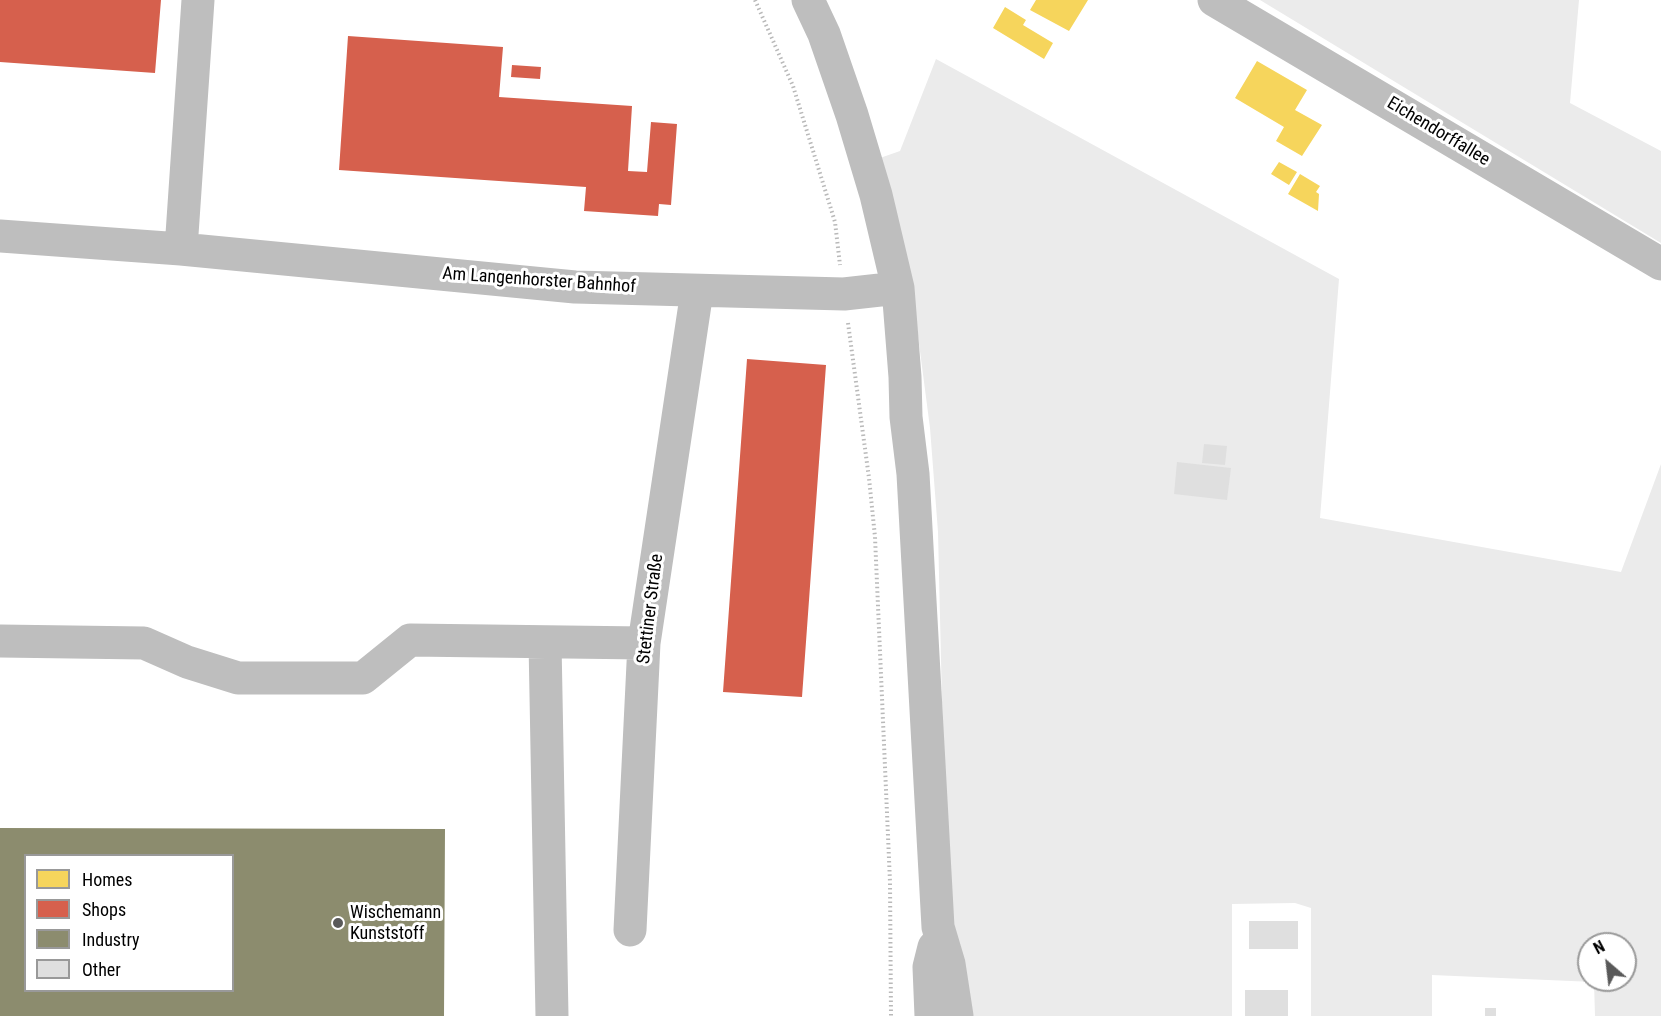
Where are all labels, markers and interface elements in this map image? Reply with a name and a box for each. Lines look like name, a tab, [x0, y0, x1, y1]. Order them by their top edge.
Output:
street label: Eichendorffallee	[1383, 93, 1493, 171]
street label: Am Langenhorster Bahnhof	[441, 263, 637, 299]
street label: Stettiner Straße	[634, 553, 668, 665]
legend	[24, 854, 234, 992]
text: Homes	[82, 869, 132, 890]
text: Shops	[82, 899, 126, 920]
place label: Wischemann Kunststoff	[350, 902, 441, 944]
marker: Wischemann Kunststoff	[331, 916, 345, 930]
text: Industry	[82, 929, 140, 950]
north arrow	[1577, 932, 1637, 992]
text: N	[1590, 937, 1608, 958]
text: Other	[82, 959, 121, 980]

